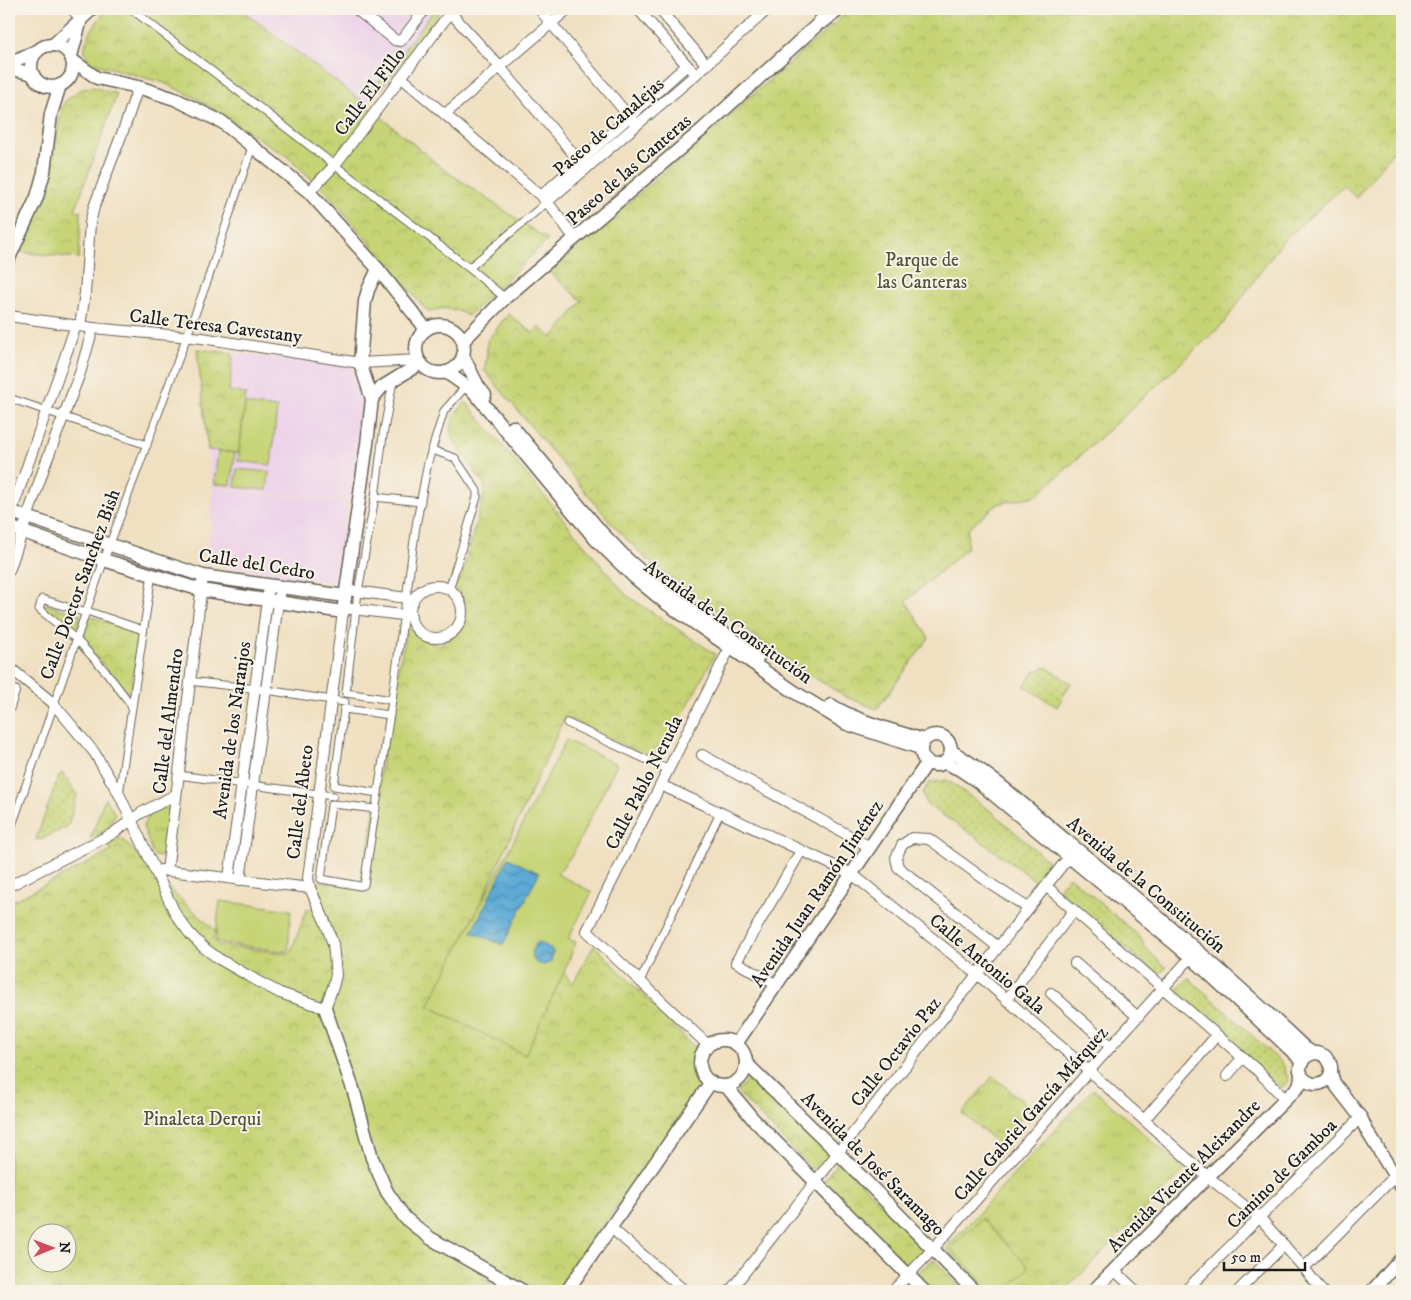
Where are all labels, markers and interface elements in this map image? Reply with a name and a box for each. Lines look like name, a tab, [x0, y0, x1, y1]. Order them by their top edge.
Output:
street label: Calle El Fillo	[330, 43, 411, 140]
street label: Paseo de Canalejas	[549, 73, 669, 181]
street label: Paseo de las Canteras	[562, 110, 696, 231]
park label: Parque de las Canteras	[877, 249, 967, 294]
street label: Calle Teresa Cavestany	[128, 304, 304, 349]
street label: Calle Doctor Sanchez Bish	[35, 486, 126, 683]
street label: Calle del Cedro	[197, 544, 317, 585]
street label: Avenida de la Constitución	[640, 555, 817, 689]
street label: Avenida de los Naranjos	[209, 640, 256, 821]
street label: Calle del Almendro	[148, 647, 189, 795]
street label: Calle Pablo Neruda	[601, 712, 688, 854]
street label: Calle del Abeto	[282, 744, 319, 861]
street label: Avenida Juan Ramón Jiménez	[746, 796, 889, 992]
street label: Avenida de la Constitución	[1062, 812, 1230, 958]
street label: Calle Antonio Gala	[924, 909, 1050, 1019]
street label: Calle Octavio Paz	[846, 992, 946, 1112]
street label: Calle Gabriel García Márquez	[949, 1022, 1114, 1207]
street label: Avenida de José Saramago	[796, 1087, 950, 1241]
street label: Avenida Vicente Aleixandre	[1103, 1095, 1266, 1257]
park label: Pinaleta Derqui	[143, 1108, 261, 1132]
street label: Camino de Gamboa	[1222, 1114, 1342, 1234]
north arrow	[28, 1222, 78, 1272]
scale bar	[1224, 1240, 1305, 1272]
text: N	[55, 1242, 73, 1254]
text: 50 m	[1231, 1248, 1261, 1267]

